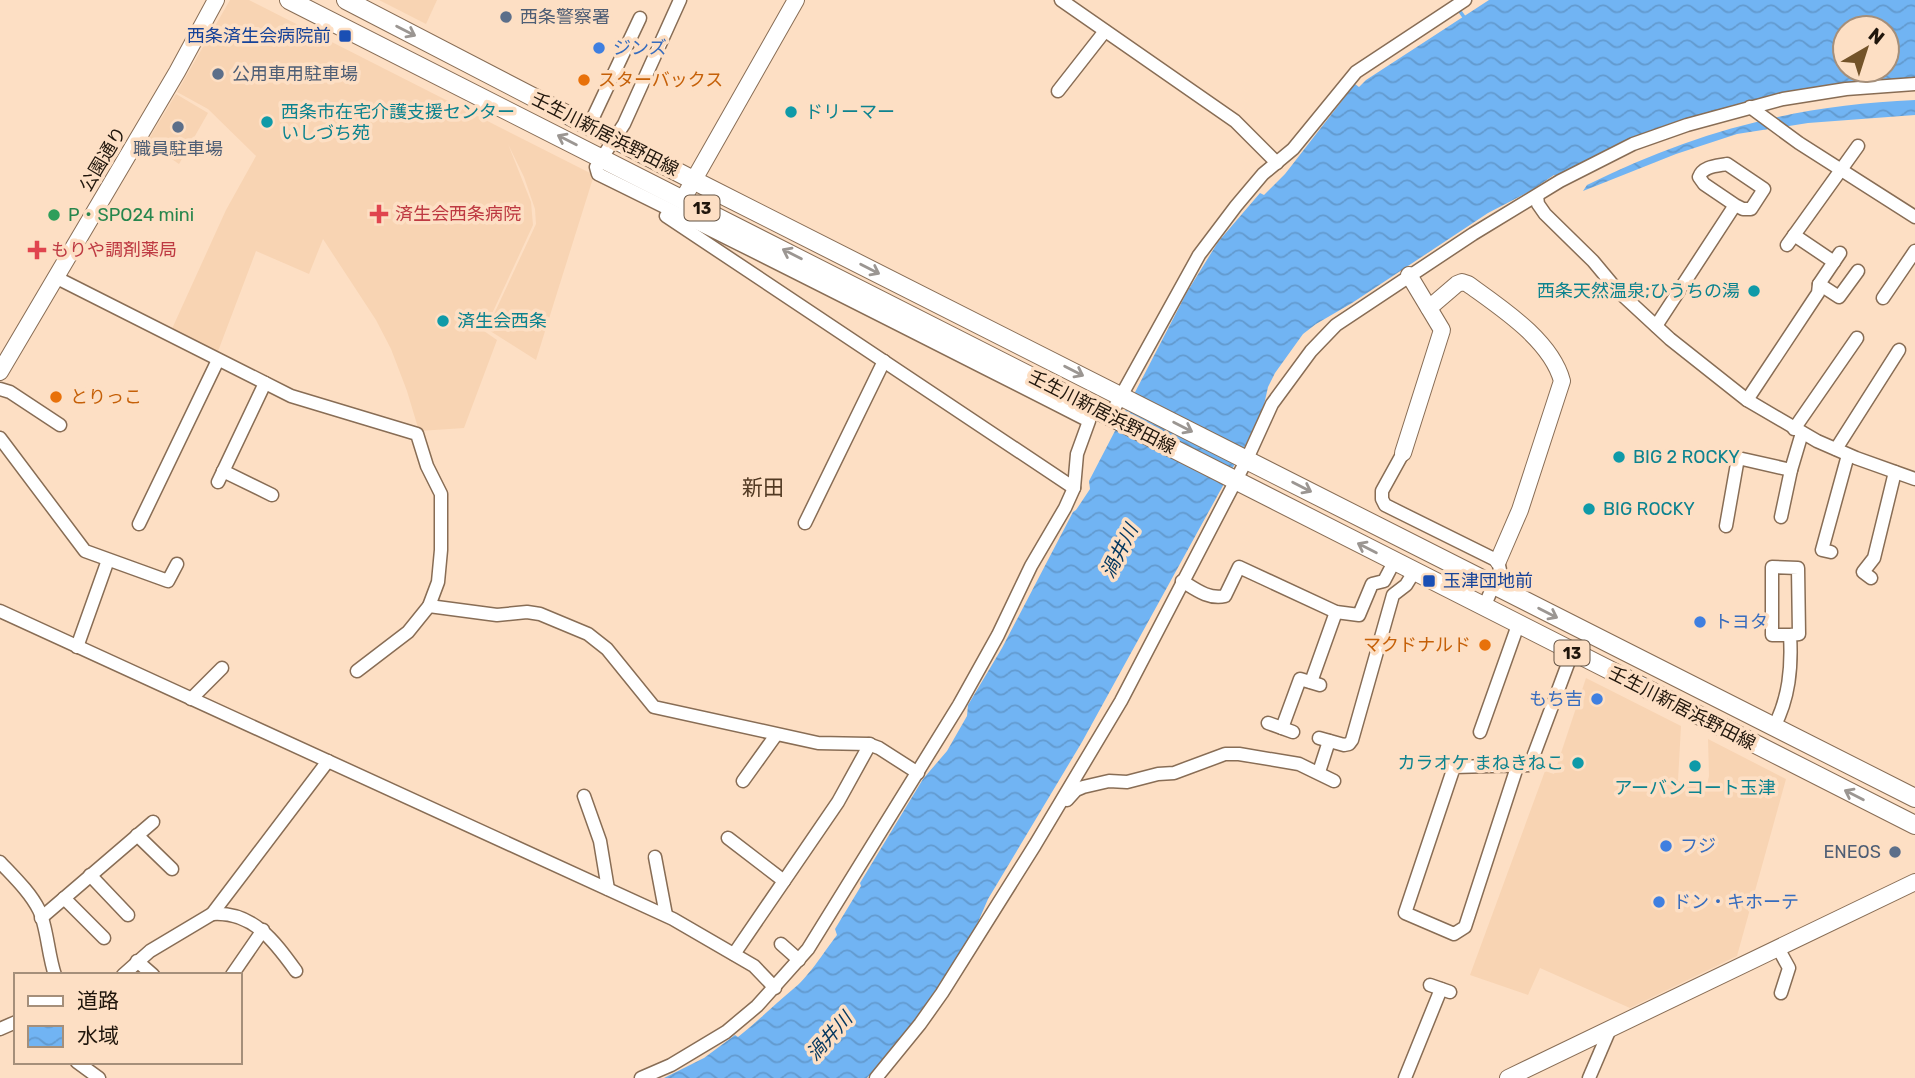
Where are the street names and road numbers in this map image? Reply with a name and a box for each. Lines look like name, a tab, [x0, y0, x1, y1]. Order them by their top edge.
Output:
street label: 壬生川新居浜野田線	[528, 87, 682, 181]
street label: 公園通り	[75, 122, 131, 196]
road number: 13	[684, 196, 720, 220]
street label: 壬生川新居浜野田線	[1025, 365, 1179, 459]
road number: 13	[1554, 640, 1590, 666]
street label: 壬生川新居浜野田線	[1605, 661, 1759, 755]

